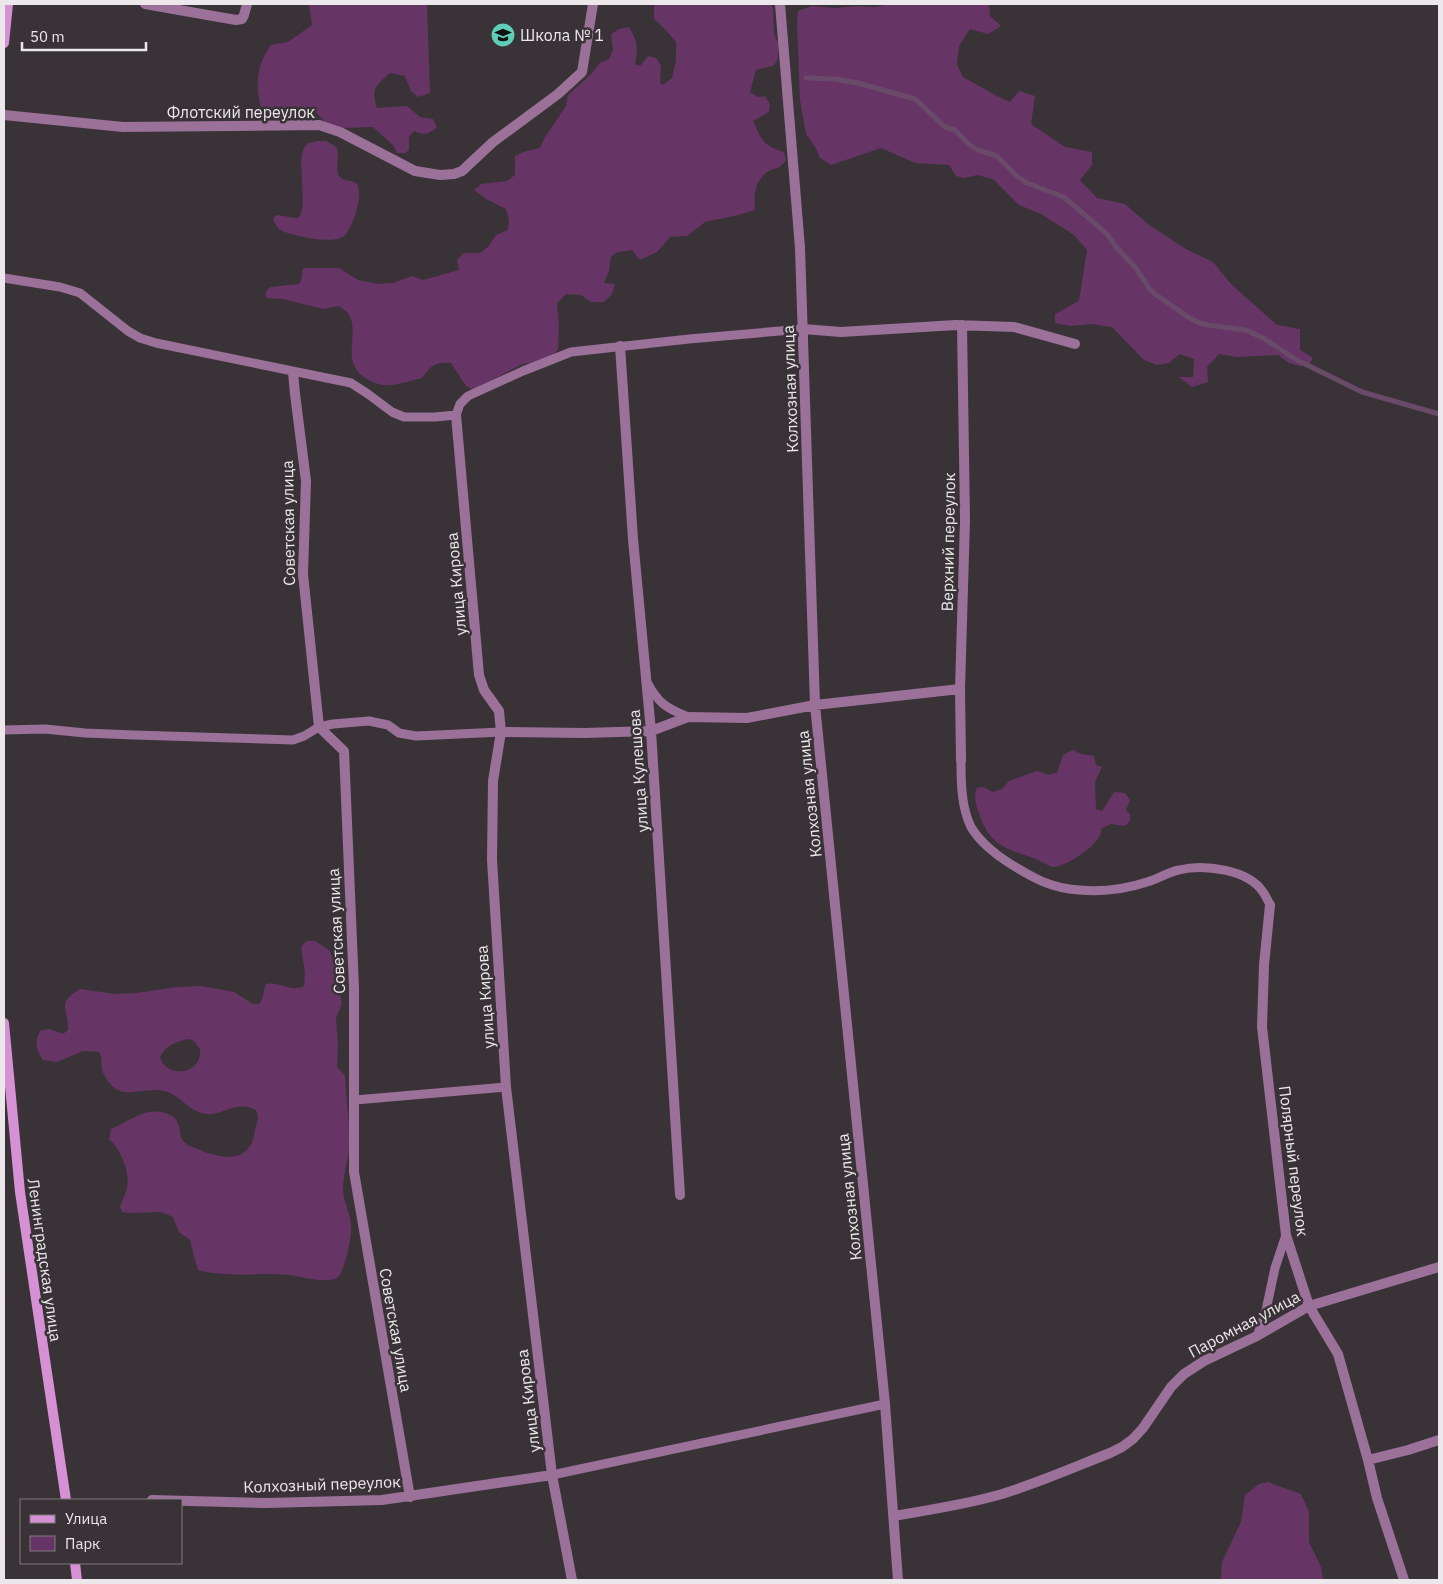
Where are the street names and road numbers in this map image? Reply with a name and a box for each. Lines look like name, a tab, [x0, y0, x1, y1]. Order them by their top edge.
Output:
street label: Флотский переулок	[167, 102, 315, 122]
street label: Колхозная улица	[778, 324, 802, 453]
street label: Советская улица	[277, 460, 299, 586]
street label: Верхний переулок	[937, 472, 959, 612]
street label: улица Кирова	[441, 531, 470, 636]
street label: улица Кулешова	[624, 709, 652, 833]
street label: Колхозная улица	[792, 729, 826, 858]
street label: Советская улица	[323, 867, 349, 994]
street label: улица Кирова	[471, 944, 499, 1049]
street label: Полярный переулок	[1275, 1085, 1313, 1238]
street label: Колхозная улица	[832, 1132, 866, 1261]
street label: Ленинградская улица	[24, 1177, 66, 1343]
street label: Советская улица	[375, 1266, 417, 1394]
street label: Паромная улица	[1185, 1286, 1304, 1362]
street label: улица Кирова	[512, 1348, 544, 1454]
street label: Колхозный переулок	[243, 1471, 401, 1497]

